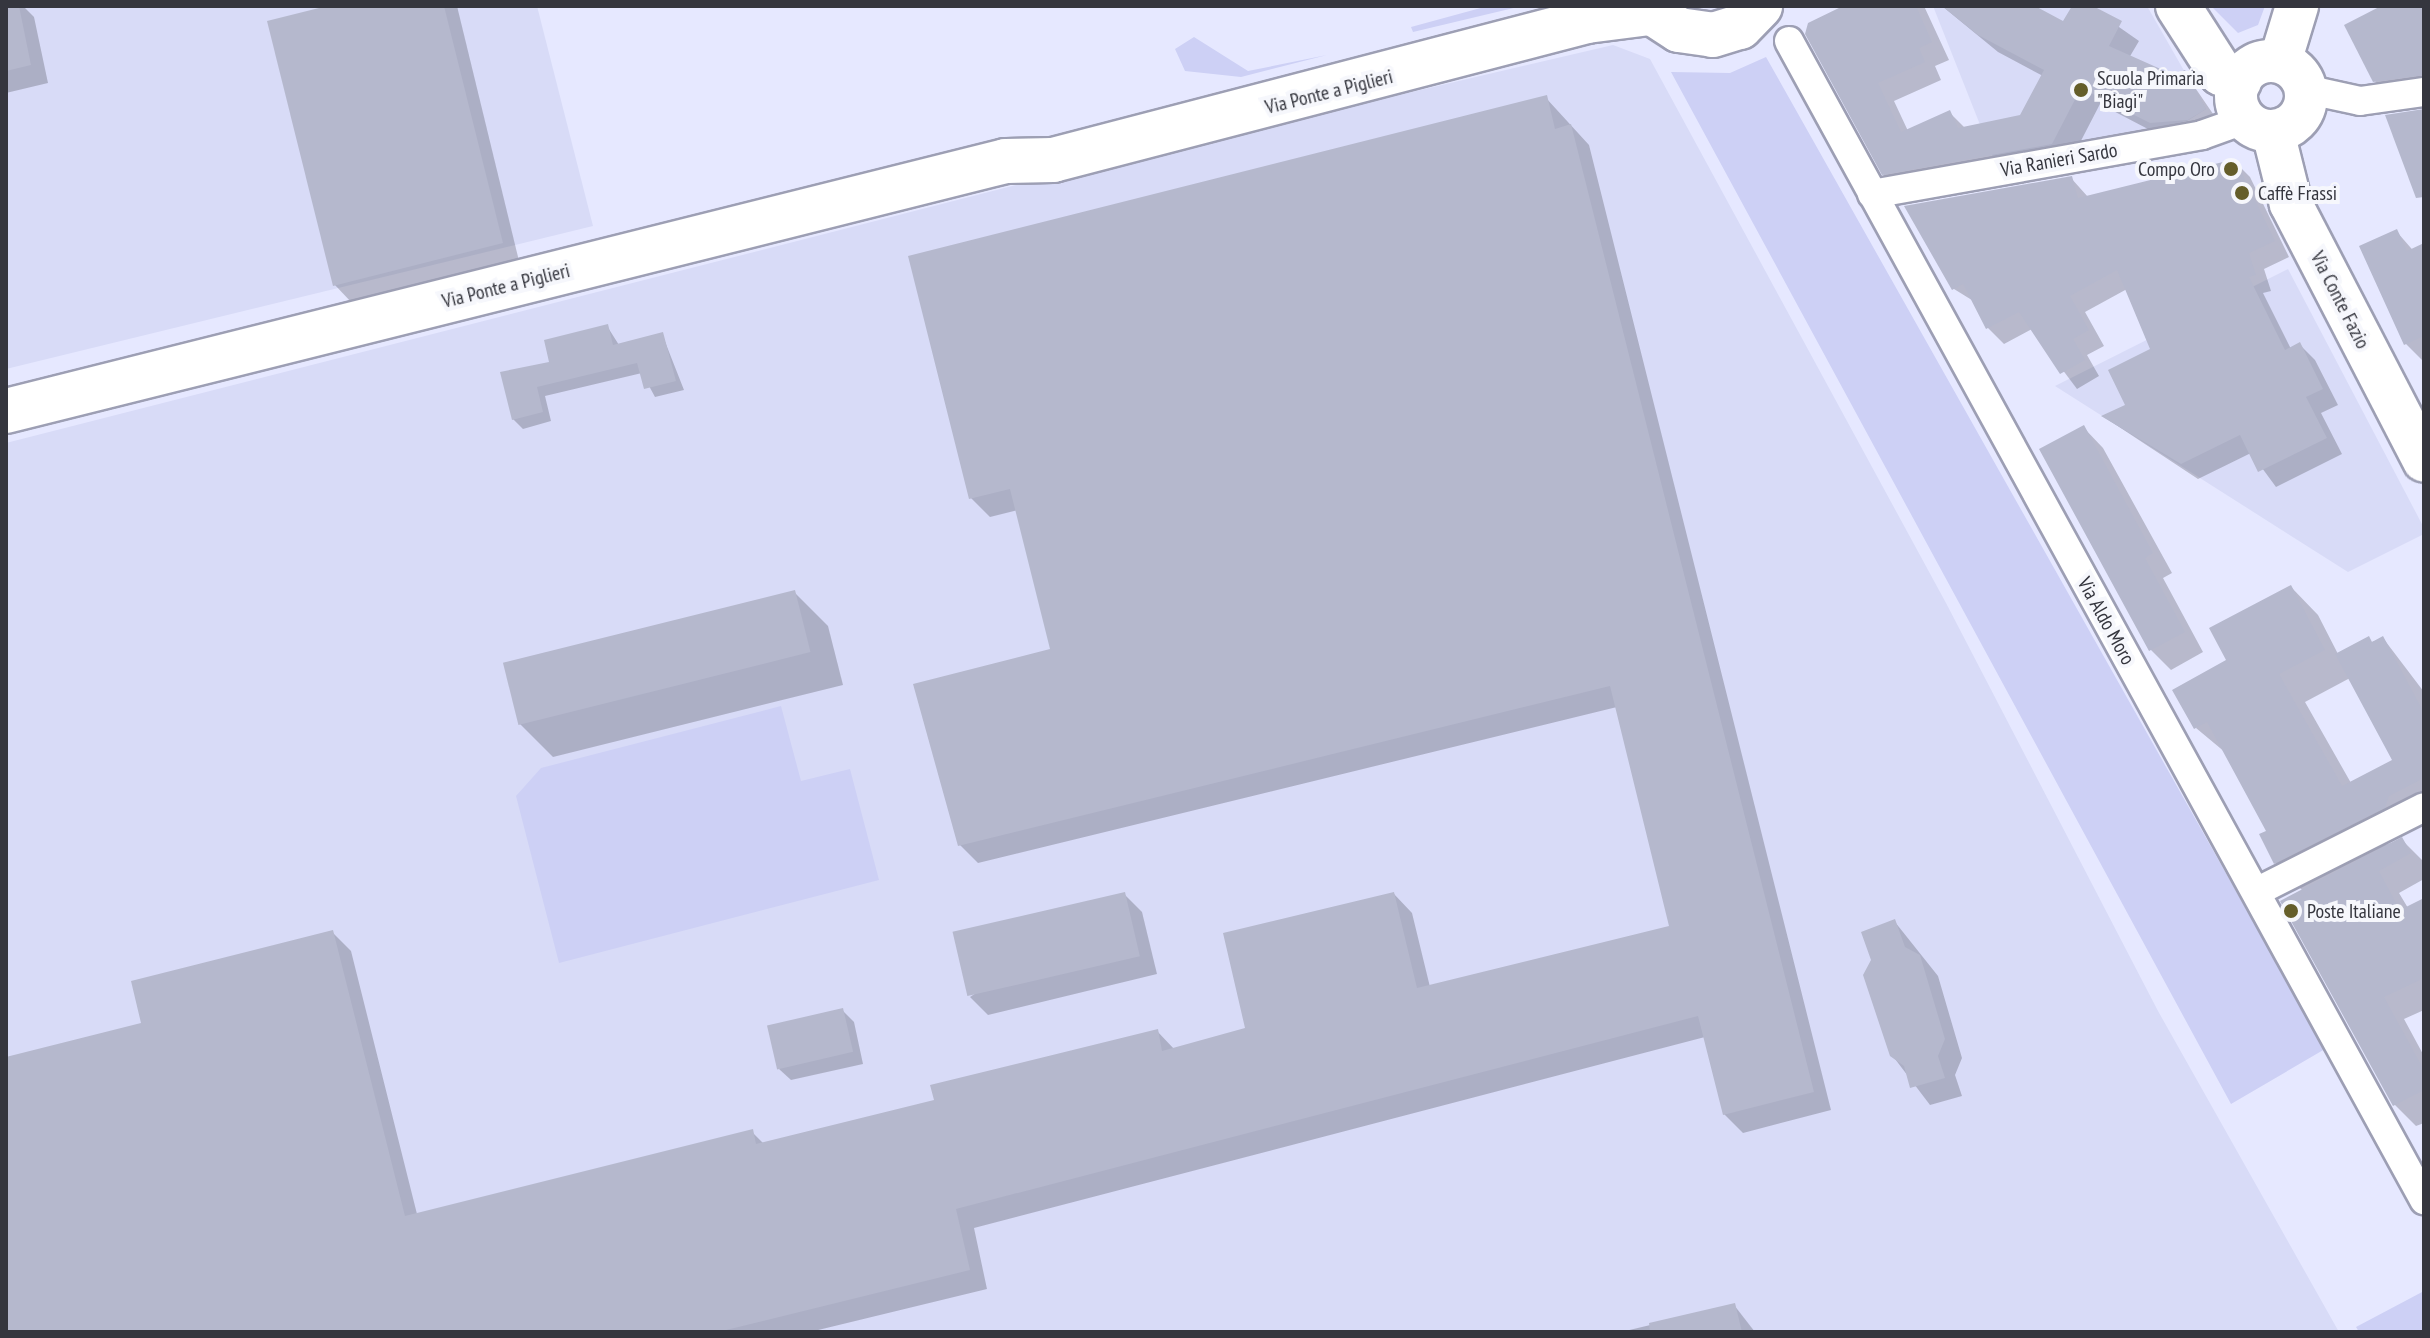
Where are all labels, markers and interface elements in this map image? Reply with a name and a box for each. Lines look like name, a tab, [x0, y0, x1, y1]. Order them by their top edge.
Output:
street label: Via Ponte a Piglieri	[1263, 65, 1395, 119]
place label: Scuola Primaria "Biagi"	[2097, 66, 2204, 113]
marker: Scuola Primaria "Biagi"	[2072, 81, 2090, 99]
street label: Via Ranieri Sardo	[1999, 138, 2119, 182]
place label: Compo Oro	[2138, 157, 2215, 181]
marker: Compo Oro	[2222, 160, 2240, 178]
place label: Caffè Frassi	[2258, 181, 2337, 205]
marker: Caffè Frassi	[2233, 184, 2251, 202]
street label: Via Conte Fazio	[2305, 247, 2375, 353]
street label: Via Ponte a Piglieri	[440, 259, 572, 313]
street label: Via Aldo Moro	[2072, 573, 2140, 669]
place label: Poste Italiane	[2307, 899, 2401, 923]
marker: Poste Italiane	[2282, 902, 2300, 920]

